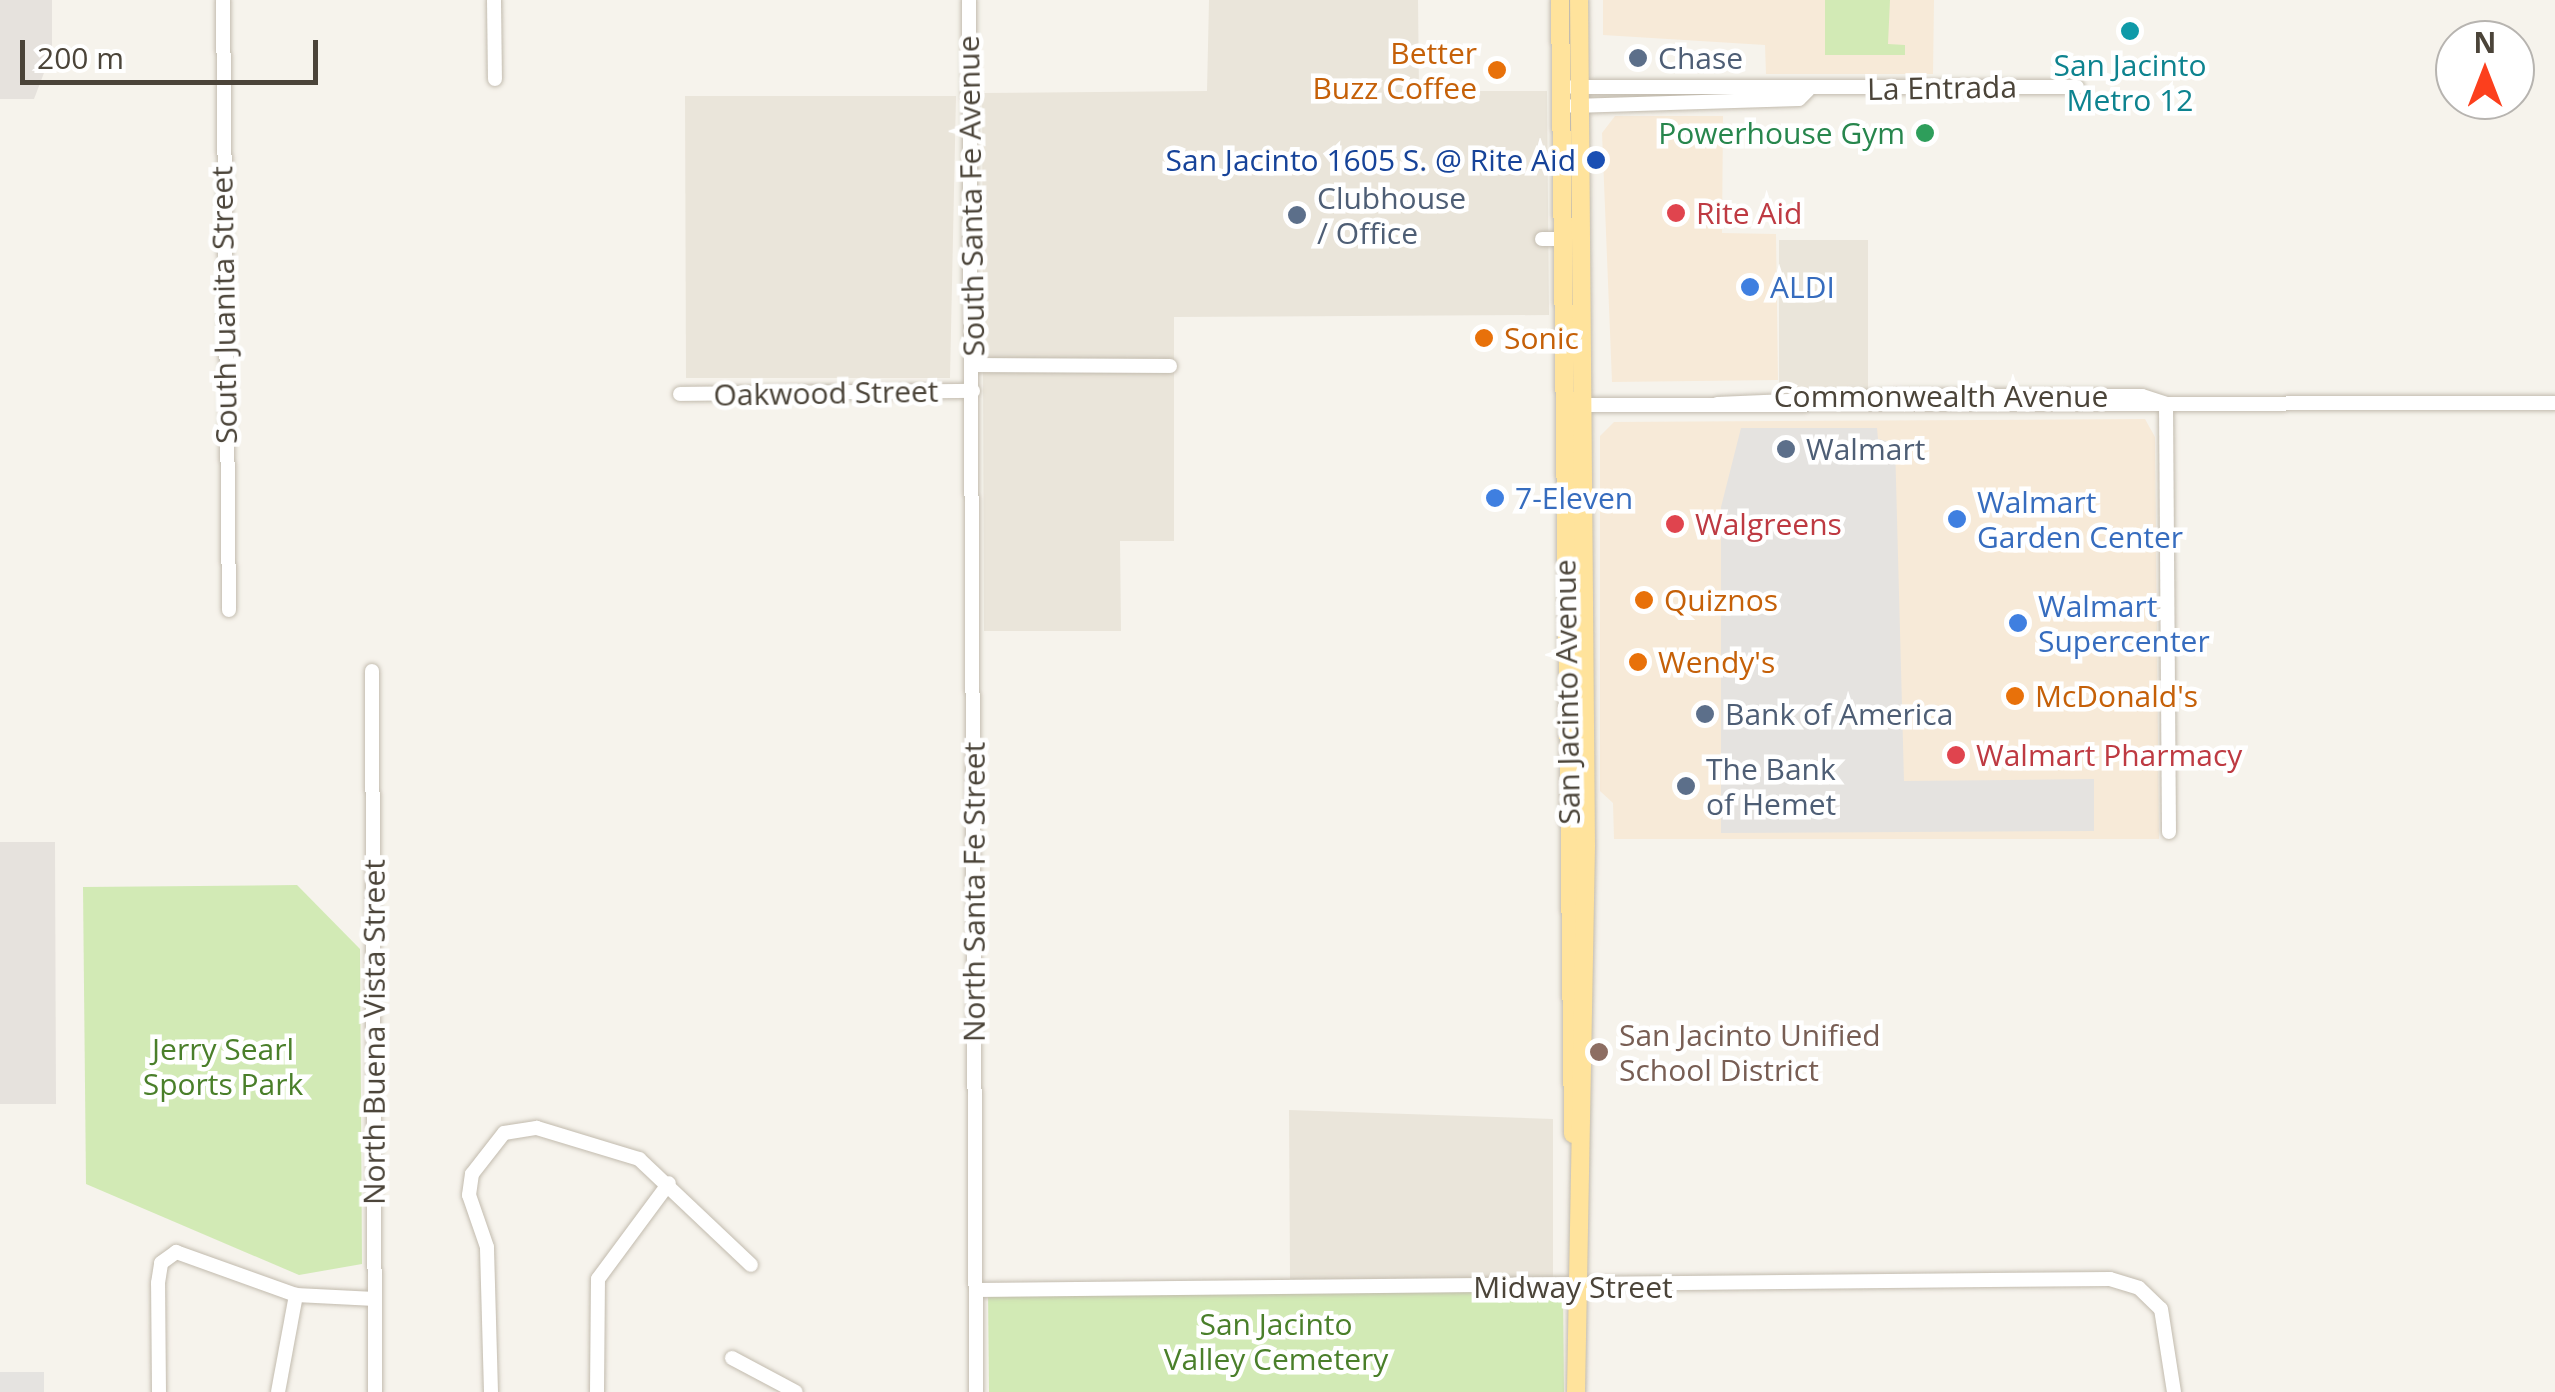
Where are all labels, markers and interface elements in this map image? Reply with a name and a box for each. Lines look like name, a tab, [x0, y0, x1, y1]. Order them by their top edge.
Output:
scale bar	[25, 20, 322, 82]
marker: San Jacinto Metro 12	[2119, 20, 2141, 42]
north arrow	[2435, 20, 2535, 120]
text: N	[2474, 23, 2496, 61]
street label: South Santa Fe Avenue	[950, 35, 992, 357]
place label: Better Buzz Coffee	[1312, 35, 1477, 106]
text: 200 m	[37, 37, 124, 78]
place label: Chase	[1658, 40, 1743, 76]
marker: Chase	[1627, 47, 1649, 69]
place label: San Jacinto Metro 12	[2053, 47, 2207, 118]
marker: Better Buzz Coffee	[1486, 59, 1508, 81]
street label: La Entrada	[1867, 69, 2017, 107]
place label: Powerhouse Gym	[1658, 115, 1905, 151]
marker: Powerhouse Gym	[1914, 122, 1936, 144]
place label: San Jacinto 1605 S. @ Rite Aid	[1166, 142, 1576, 178]
marker: San Jacinto 1605 S. @ Rite Aid	[1585, 149, 1607, 171]
street label: South Juanita Street	[204, 166, 244, 444]
place label: Clubhouse / Office	[1317, 180, 1466, 250]
place label: Rite Aid	[1696, 195, 1802, 231]
marker: Rite Aid	[1665, 202, 1687, 224]
marker: Clubhouse / Office	[1286, 204, 1308, 226]
place label: ALDI	[1770, 269, 1835, 305]
marker: ALDI	[1739, 276, 1761, 298]
place label: Sonic	[1504, 320, 1579, 356]
marker: Sonic	[1473, 327, 1495, 349]
street label: Oakwood Street	[713, 373, 939, 413]
street label: Commonwealth Avenue	[1774, 378, 2108, 414]
place label: Walmart	[1806, 431, 1925, 467]
marker: Walmart	[1775, 438, 1797, 460]
place label: 7-Eleven	[1515, 480, 1633, 516]
place label: Walmart Garden Center	[1977, 484, 2183, 554]
marker: 7-Eleven	[1484, 487, 1506, 509]
place label: Walgreens	[1695, 506, 1842, 542]
marker: Walmart Garden Center	[1946, 508, 1968, 530]
marker: Walgreens	[1664, 513, 1686, 535]
street label: San Jacinto Avenue	[1547, 559, 1587, 825]
place label: Quiznos	[1664, 582, 1778, 618]
place label: Walmart Supercenter	[2038, 588, 2210, 658]
marker: Quiznos	[1633, 589, 1655, 611]
marker: Walmart Supercenter	[2007, 612, 2029, 634]
place label: Wendy's	[1658, 644, 1775, 680]
marker: Wendy's	[1627, 651, 1649, 673]
place label: McDonald's	[2035, 678, 2198, 714]
marker: McDonald's	[2004, 685, 2026, 707]
place label: Bank of America	[1725, 696, 1953, 732]
marker: Bank of America	[1694, 703, 1716, 725]
place label: Walmart Pharmacy	[1976, 737, 2242, 773]
street label: North Santa Fe Street	[956, 742, 992, 1042]
marker: Walmart Pharmacy	[1945, 744, 1967, 766]
place label: The Bank of Hemet	[1706, 751, 1836, 822]
marker: The Bank of Hemet	[1675, 775, 1697, 797]
street label: North Buena Vista Street	[356, 859, 392, 1205]
place label: San Jacinto Unified School District	[1619, 1017, 1881, 1088]
park label: Jerry Searl Sports Park	[143, 1031, 303, 1102]
marker: San Jacinto Unified School District	[1588, 1041, 1610, 1063]
street label: Midway Street	[1473, 1269, 1673, 1305]
park label: San Jacinto Valley Cemetery	[1164, 1306, 1388, 1376]

